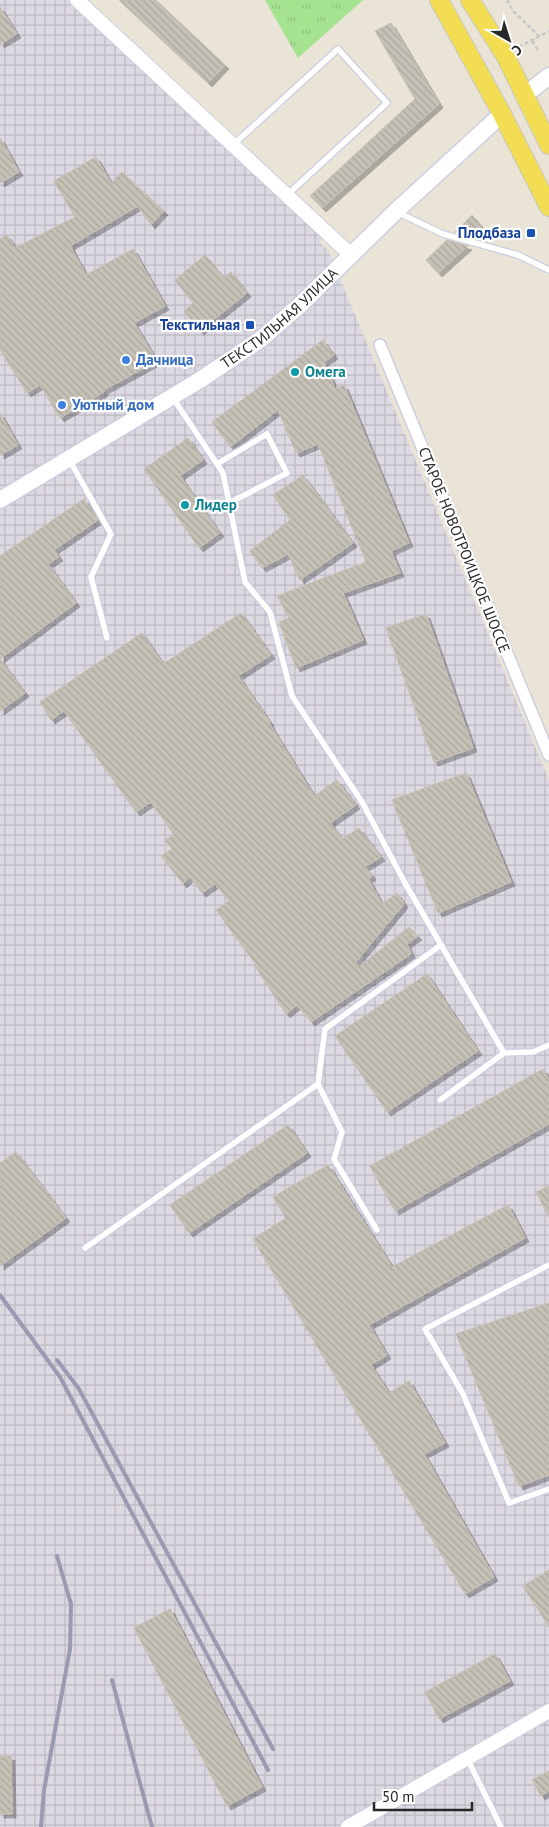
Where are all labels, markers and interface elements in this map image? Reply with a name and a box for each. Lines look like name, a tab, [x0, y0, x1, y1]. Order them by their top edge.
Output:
north arrow	[484, 15, 534, 65]
text: С	[508, 41, 526, 60]
place label: Плодбаза	[458, 223, 521, 242]
marker: Плодбаза	[525, 227, 537, 239]
street label: ТЕКСТИЛЬНАЯ УЛИЦА	[217, 263, 342, 372]
place label: Текстильная	[160, 315, 240, 334]
marker: Текстильная	[244, 319, 256, 331]
place label: Дачница	[136, 350, 193, 369]
marker: Дачница	[120, 354, 132, 366]
place label: Омега	[305, 362, 346, 381]
marker: Омега	[289, 366, 301, 378]
place label: Уютный дом	[71, 395, 154, 414]
marker: Уютный дом	[56, 399, 68, 411]
street label: СТАРОЕ НОВОТРОИЦКОЕ ШОССЕ	[414, 444, 515, 655]
place label: Лидер	[194, 495, 237, 514]
marker: Лидер	[179, 499, 191, 511]
scale bar	[374, 1780, 472, 1812]
text: 50 m	[382, 1787, 415, 1806]

